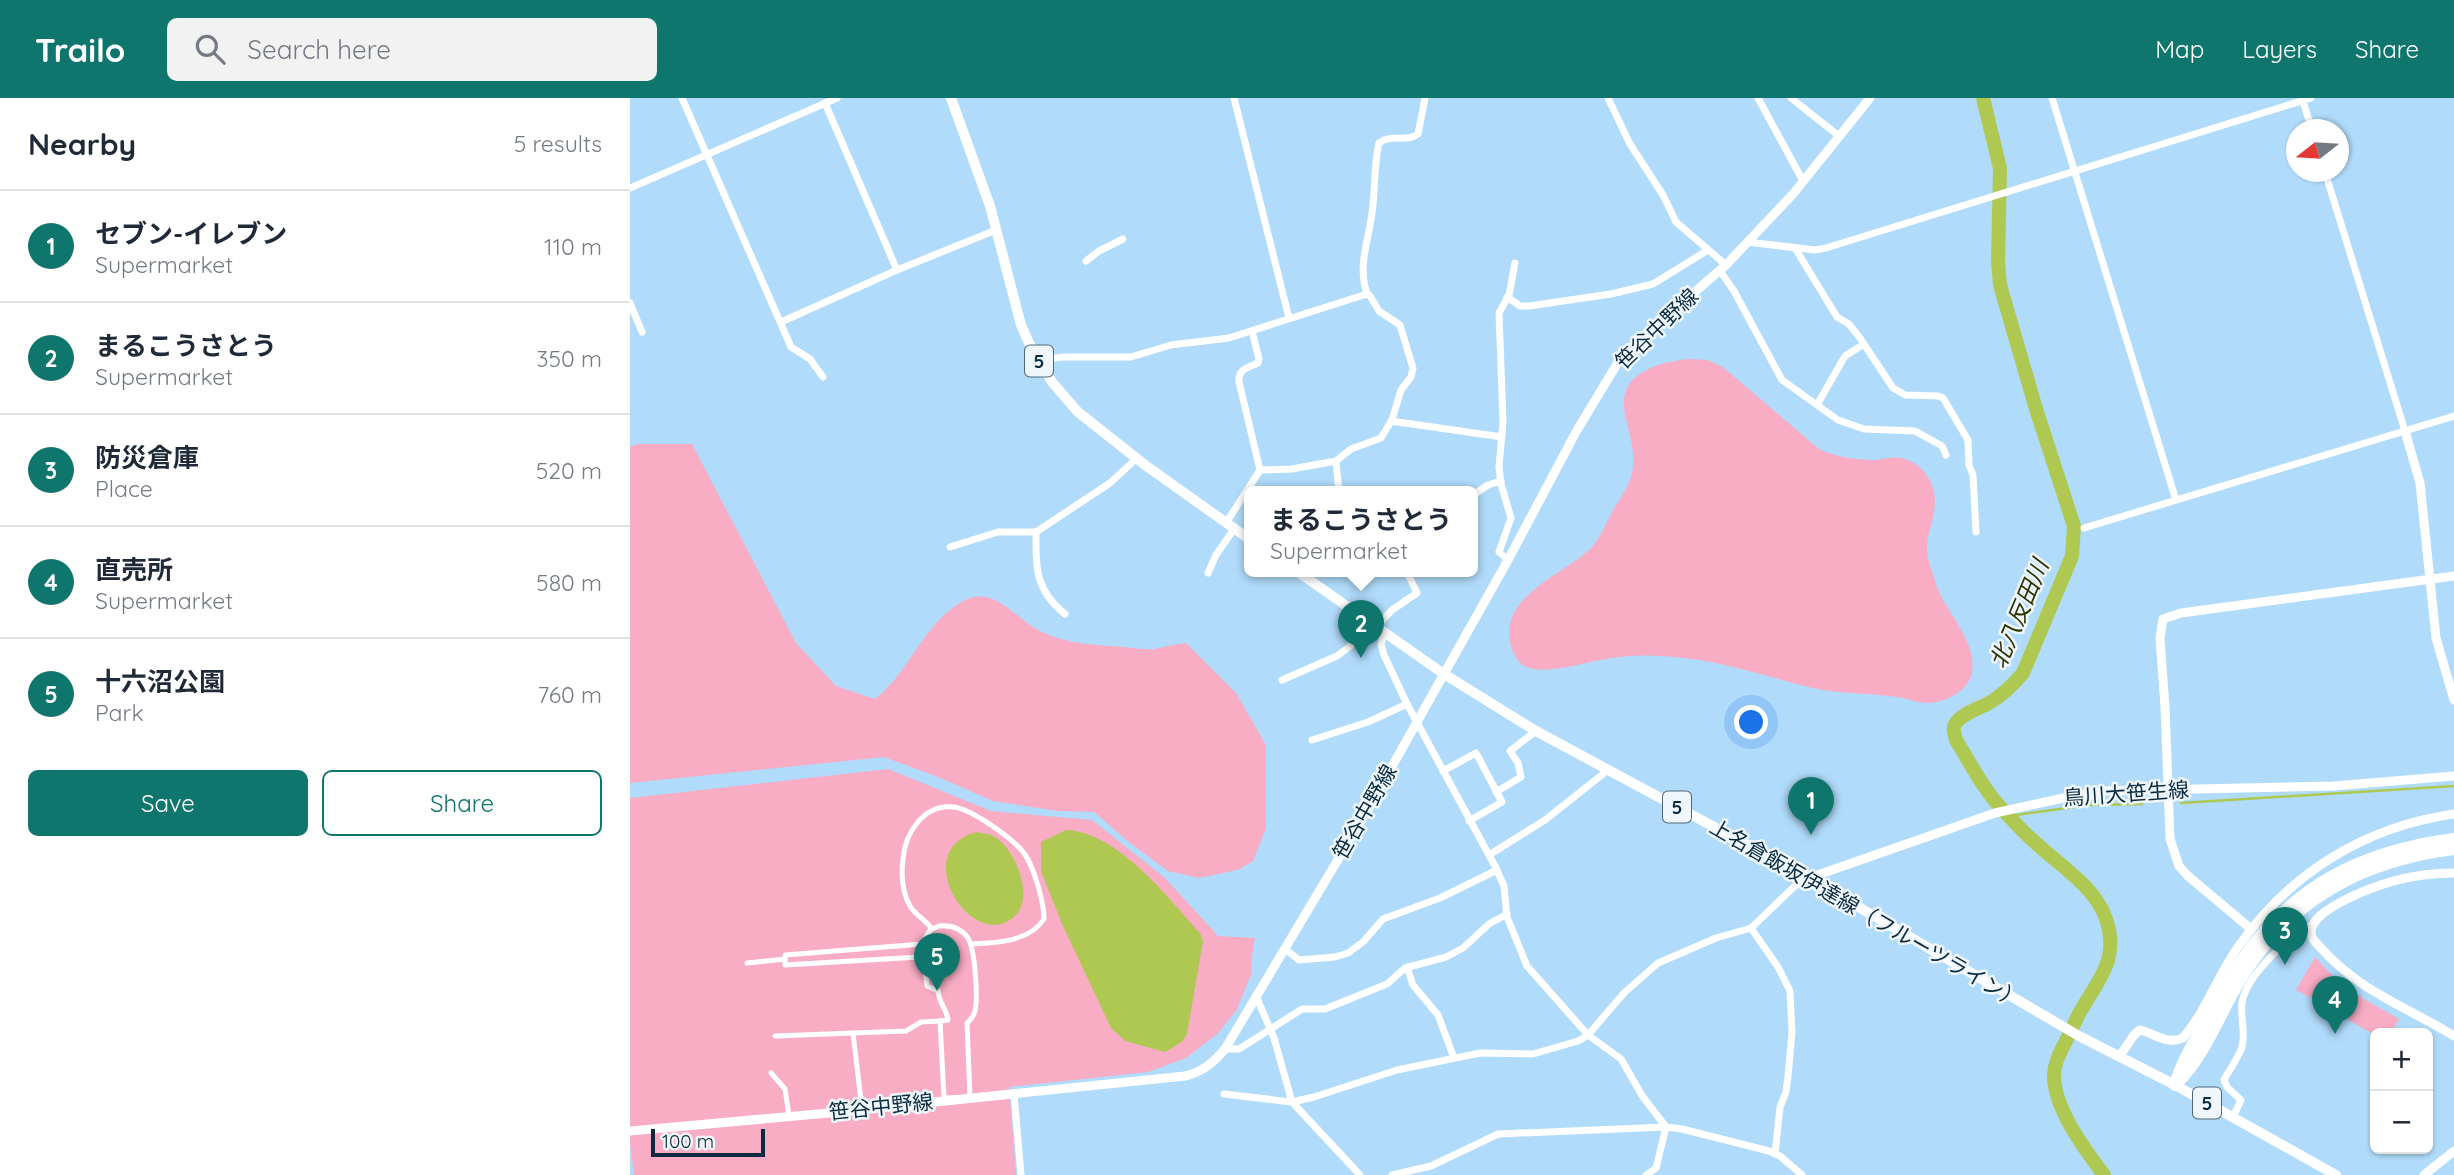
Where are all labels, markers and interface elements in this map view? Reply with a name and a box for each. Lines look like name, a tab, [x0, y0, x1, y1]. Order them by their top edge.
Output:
search box	[167, 18, 657, 81]
text: Trailo	[35, 29, 125, 70]
icon: search	[191, 30, 229, 68]
text: Search here	[247, 33, 391, 66]
text: Map	[2155, 34, 2204, 64]
text: Layers	[2242, 34, 2317, 64]
text: Share	[2355, 34, 2419, 64]
north arrow	[2286, 119, 2349, 182]
text: Nearby	[28, 125, 136, 163]
text: 5 results	[514, 129, 602, 158]
text: セブン-イレブン	[95, 217, 287, 250]
text: 1	[47, 232, 55, 261]
text: 110 m	[544, 232, 602, 261]
text: Supermarket	[95, 250, 233, 279]
street label: 笹谷中野線	[1610, 282, 1703, 374]
text: まるこうさとう	[95, 329, 277, 362]
text: 2	[44, 344, 58, 373]
text: 350 m	[536, 344, 602, 373]
road number: 5	[1025, 345, 1053, 376]
text: Supermarket	[95, 362, 233, 391]
text: 防災倉庫	[95, 441, 199, 474]
text: 3	[45, 456, 57, 485]
text: 520 m	[536, 456, 602, 485]
text: Place	[95, 474, 153, 503]
popup	[1244, 486, 1478, 577]
text: まるこうさとう	[1270, 503, 1452, 536]
text: Supermarket	[1270, 536, 1408, 565]
water label: 北八反田川	[1983, 552, 2056, 672]
text: 直売所	[95, 553, 173, 586]
text: 4	[44, 568, 58, 597]
text: 580 m	[536, 568, 602, 597]
text: Supermarket	[95, 586, 233, 615]
pin: 2	[1338, 600, 1384, 658]
text: 十六沼公園	[95, 665, 225, 698]
text: 5	[44, 680, 58, 709]
text: 760 m	[538, 680, 602, 709]
text: Park	[95, 698, 144, 727]
your location	[1734, 705, 1768, 739]
street label: 笹谷中野線	[1327, 760, 1402, 863]
button: Save	[28, 770, 308, 836]
button: Share	[322, 770, 602, 836]
street label: 鳥川大笹生線	[2062, 776, 2190, 810]
pin: 1	[1788, 777, 1834, 835]
road number: 5	[1663, 792, 1691, 822]
street label: 上名倉飯坂伊達線（フルーツライン）	[1706, 813, 2027, 1014]
pin: 3	[2262, 907, 2308, 965]
pin: 5	[914, 933, 960, 991]
pin: 4	[2312, 976, 2358, 1034]
map controls	[2370, 1028, 2433, 1154]
button: +	[2370, 1028, 2433, 1091]
street label: 笹谷中野線	[827, 1088, 934, 1124]
road number: 5	[2193, 1088, 2221, 1119]
button: −	[2370, 1091, 2433, 1154]
scale bar	[651, 1126, 765, 1158]
text: 100 m	[662, 1129, 714, 1153]

